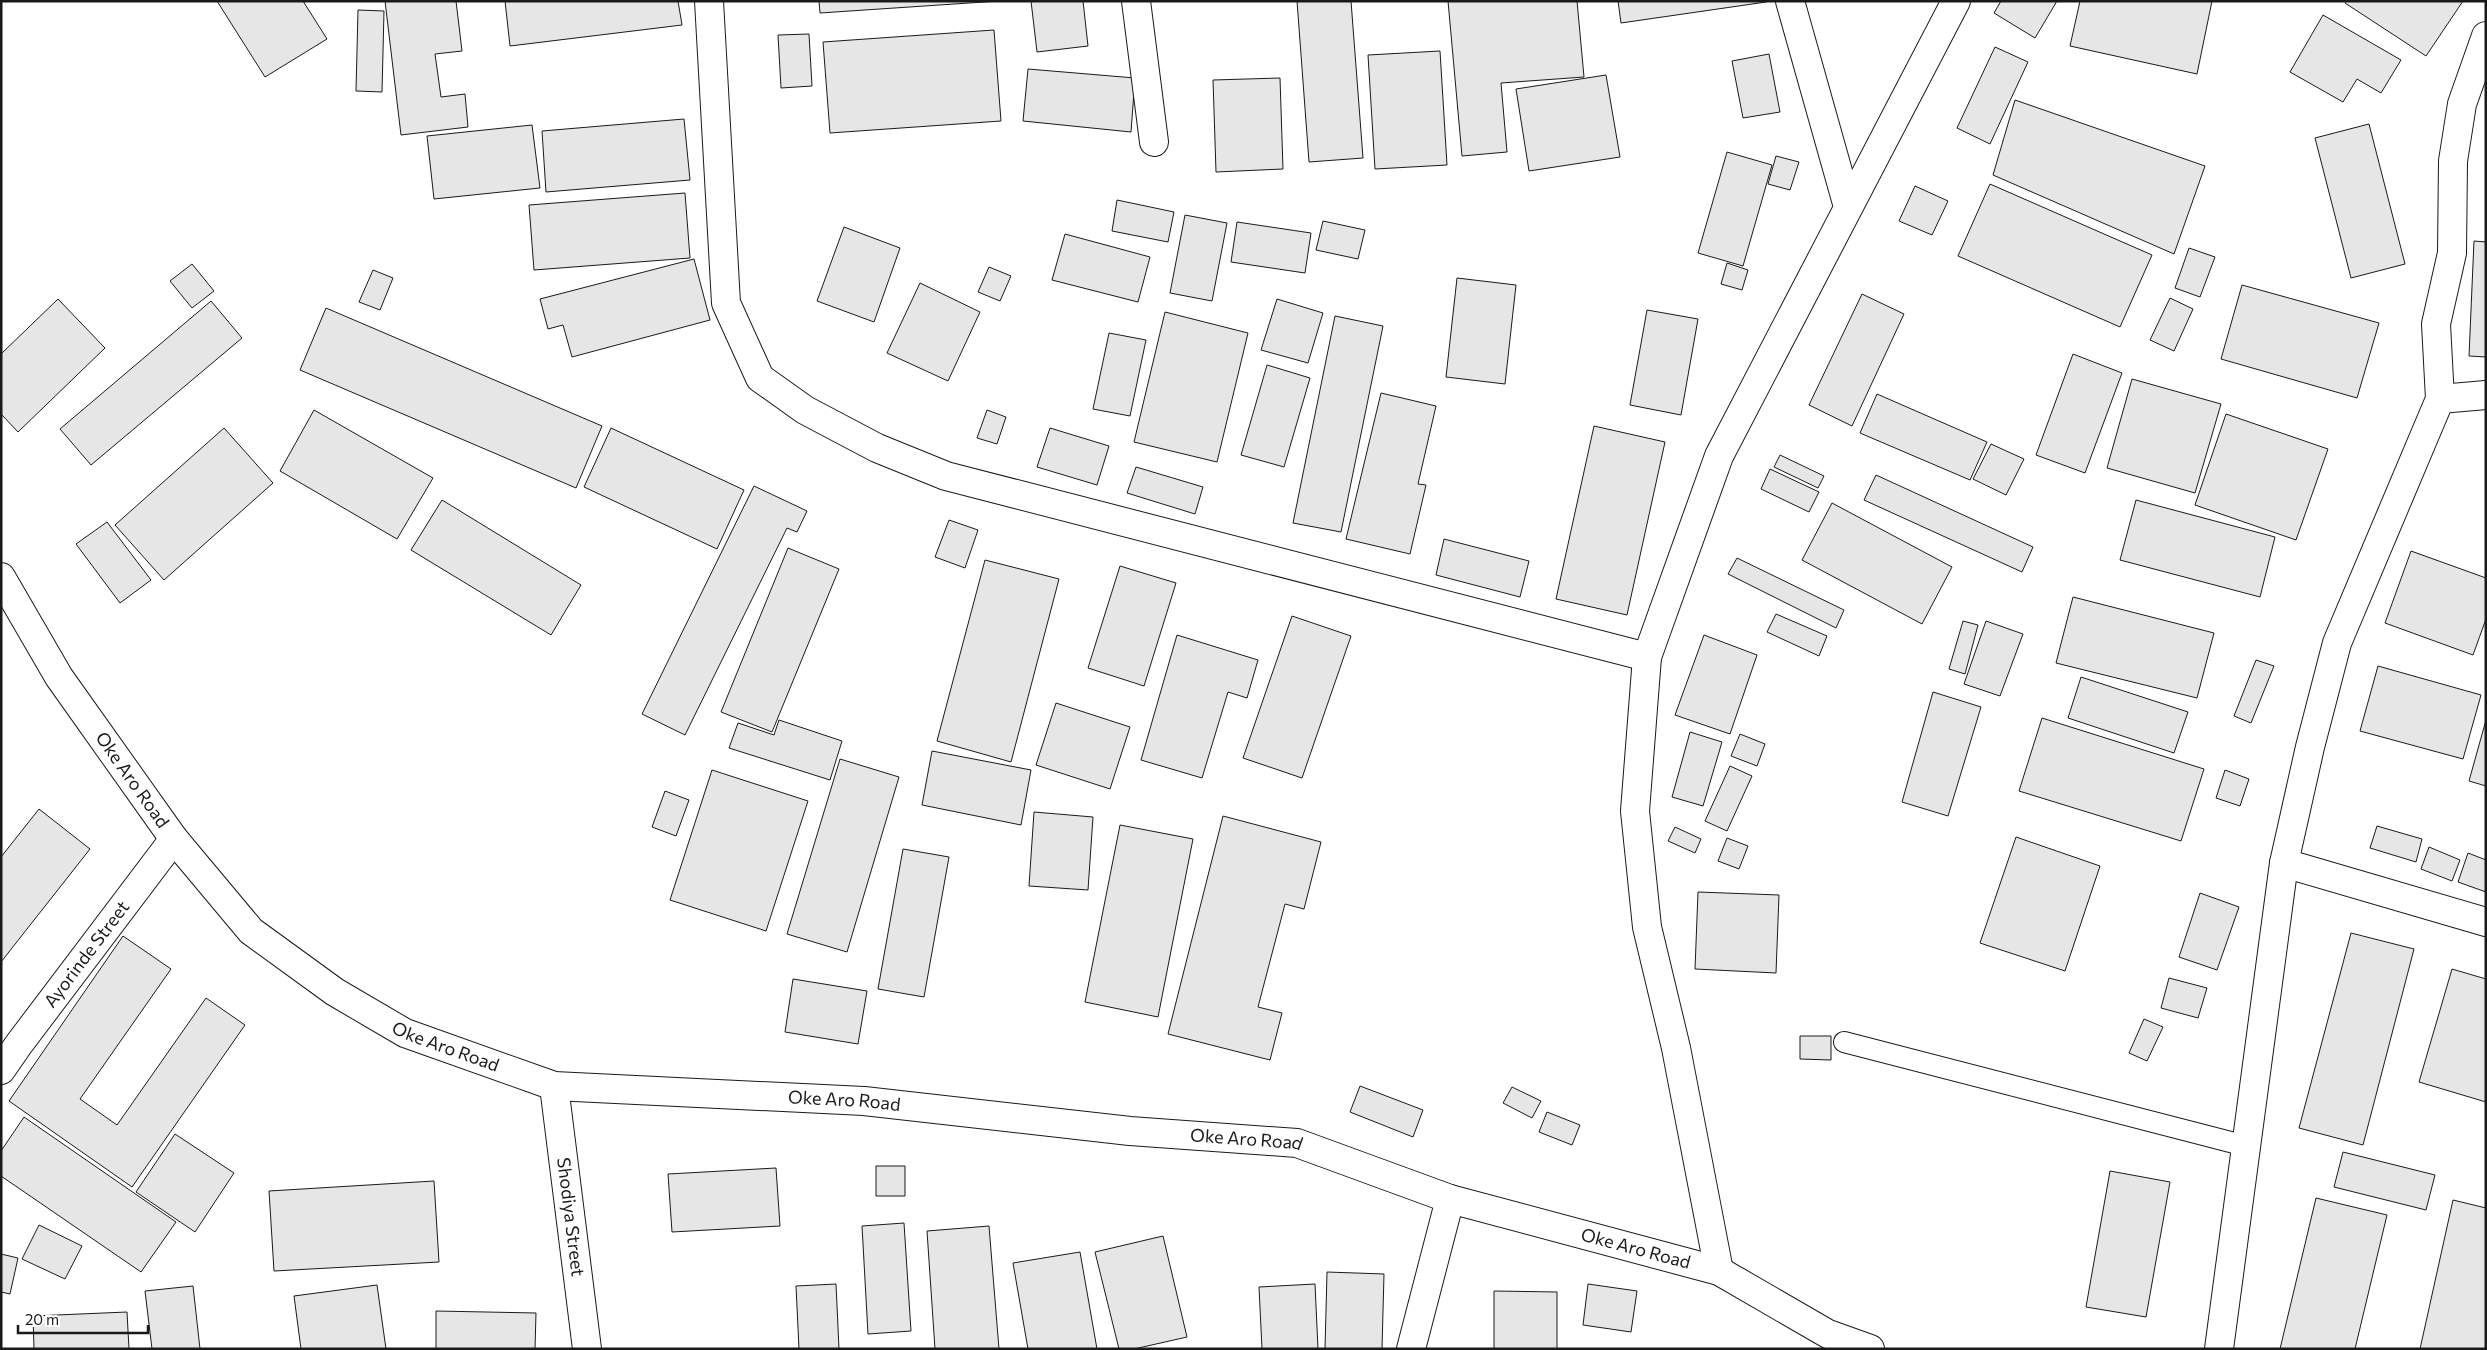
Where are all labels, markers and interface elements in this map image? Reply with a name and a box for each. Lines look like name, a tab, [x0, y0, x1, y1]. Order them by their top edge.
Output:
street label: Oke Aro Road	[91, 727, 175, 832]
street label: Ayorinde Street	[39, 896, 133, 1011]
street label: Oke Aro Road	[388, 1016, 502, 1076]
street label: Oke Aro Road	[788, 1085, 902, 1115]
street label: Oke Aro Road	[1189, 1123, 1306, 1154]
street label: Shodiya Street	[553, 1156, 590, 1278]
street label: Oke Aro Road	[1579, 1223, 1693, 1273]
scale bar	[18, 1302, 148, 1334]
text: 20 m	[25, 1310, 59, 1328]

